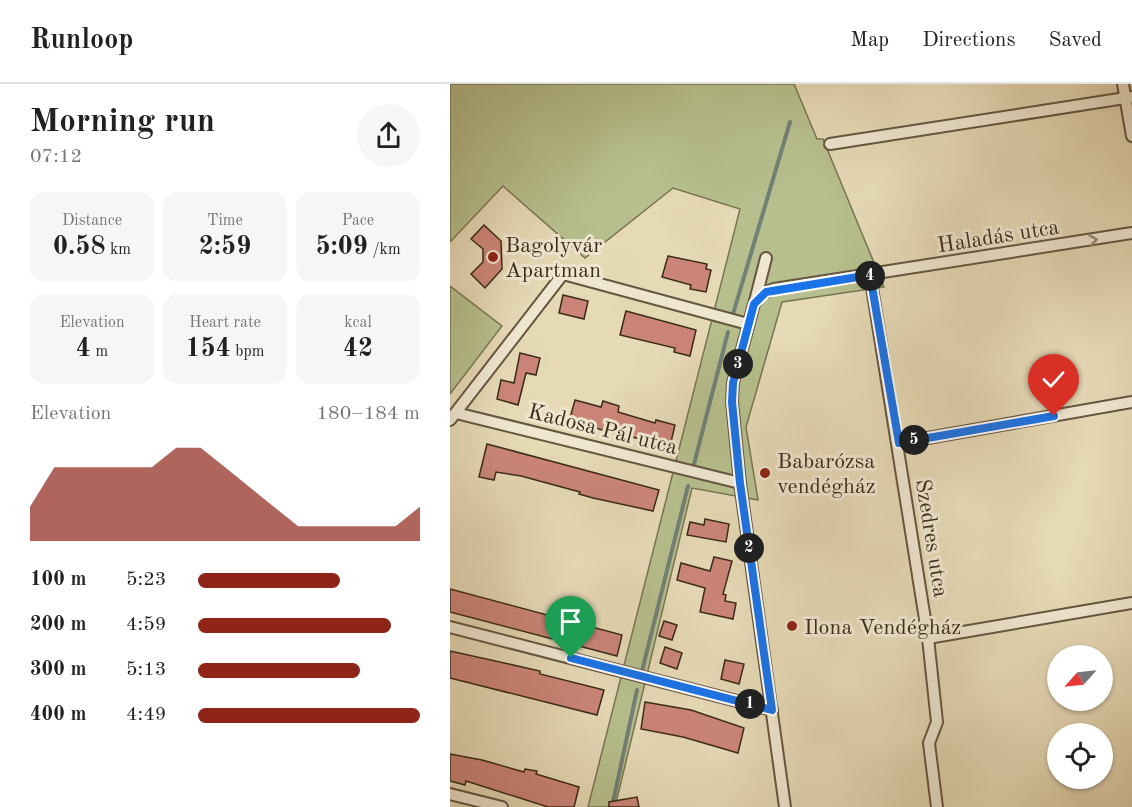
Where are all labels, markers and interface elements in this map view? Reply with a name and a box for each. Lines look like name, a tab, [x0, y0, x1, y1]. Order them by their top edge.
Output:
text: Runloop	[30, 27, 134, 55]
text: Map	[850, 30, 889, 51]
text: Directions	[922, 30, 1016, 51]
text: Saved	[1049, 30, 1102, 51]
button: share	[357, 104, 420, 167]
text: Morning run	[30, 106, 215, 139]
text: 07:12	[30, 147, 82, 167]
text: Distance	[62, 213, 122, 229]
text: Time	[207, 213, 243, 229]
text: Pace	[342, 213, 374, 229]
street label: Haladás utca	[936, 216, 1061, 257]
text: 0.58	[53, 234, 106, 260]
text: 2:59	[199, 234, 251, 260]
text: 5:09	[315, 234, 368, 260]
one-way arrow	[1089, 234, 1098, 246]
place label: Bagolyvár Apartman	[505, 235, 602, 282]
text: km	[106, 242, 131, 258]
text: /km	[368, 242, 401, 258]
marker: Bagolyvár Apartman	[486, 250, 500, 264]
pin: 4	[855, 261, 885, 291]
text: 4	[865, 268, 875, 284]
text: Elevation	[59, 315, 125, 331]
text: Heart rate	[189, 315, 261, 331]
text: kcal	[344, 315, 372, 331]
text: 4	[76, 336, 91, 362]
text: 154	[186, 336, 231, 362]
text: 42	[343, 336, 373, 362]
text: m	[91, 344, 108, 360]
text: bpm	[231, 344, 264, 360]
pin: 3	[723, 349, 753, 379]
pin	[1028, 354, 1079, 416]
text: 3	[733, 356, 743, 372]
icon: check	[1037, 363, 1070, 396]
street label: Kadosa Pál utca	[525, 401, 680, 459]
text: Elevation	[30, 404, 111, 424]
text: 180–184 m	[317, 404, 420, 424]
pin: 5	[899, 425, 929, 455]
text: 5	[909, 432, 919, 448]
place label: Babarózsa vendégház	[777, 451, 876, 498]
marker: Babarózsa vendégház	[758, 466, 772, 480]
street label: Szedres utca	[911, 477, 951, 599]
pin: 2	[734, 533, 764, 563]
text: 2	[744, 540, 754, 556]
text: 100 m	[30, 570, 86, 590]
text: 5:23	[126, 570, 166, 590]
pin	[545, 596, 596, 658]
icon: arrive	[554, 605, 587, 638]
text: 200 m	[30, 615, 86, 635]
text: 4:59	[126, 615, 166, 635]
place label: Ilona Vendégház	[804, 617, 961, 639]
marker: Ilona Vendégház	[785, 619, 799, 633]
north arrow	[1047, 645, 1113, 711]
map controls	[1047, 645, 1113, 789]
text: 300 m	[30, 660, 86, 680]
text: 5:13	[126, 660, 166, 680]
pin: 1	[735, 689, 765, 719]
text: 1	[745, 696, 755, 712]
text: 400 m	[30, 705, 86, 725]
text: 4:49	[126, 705, 166, 725]
button: locate	[1047, 723, 1113, 789]

